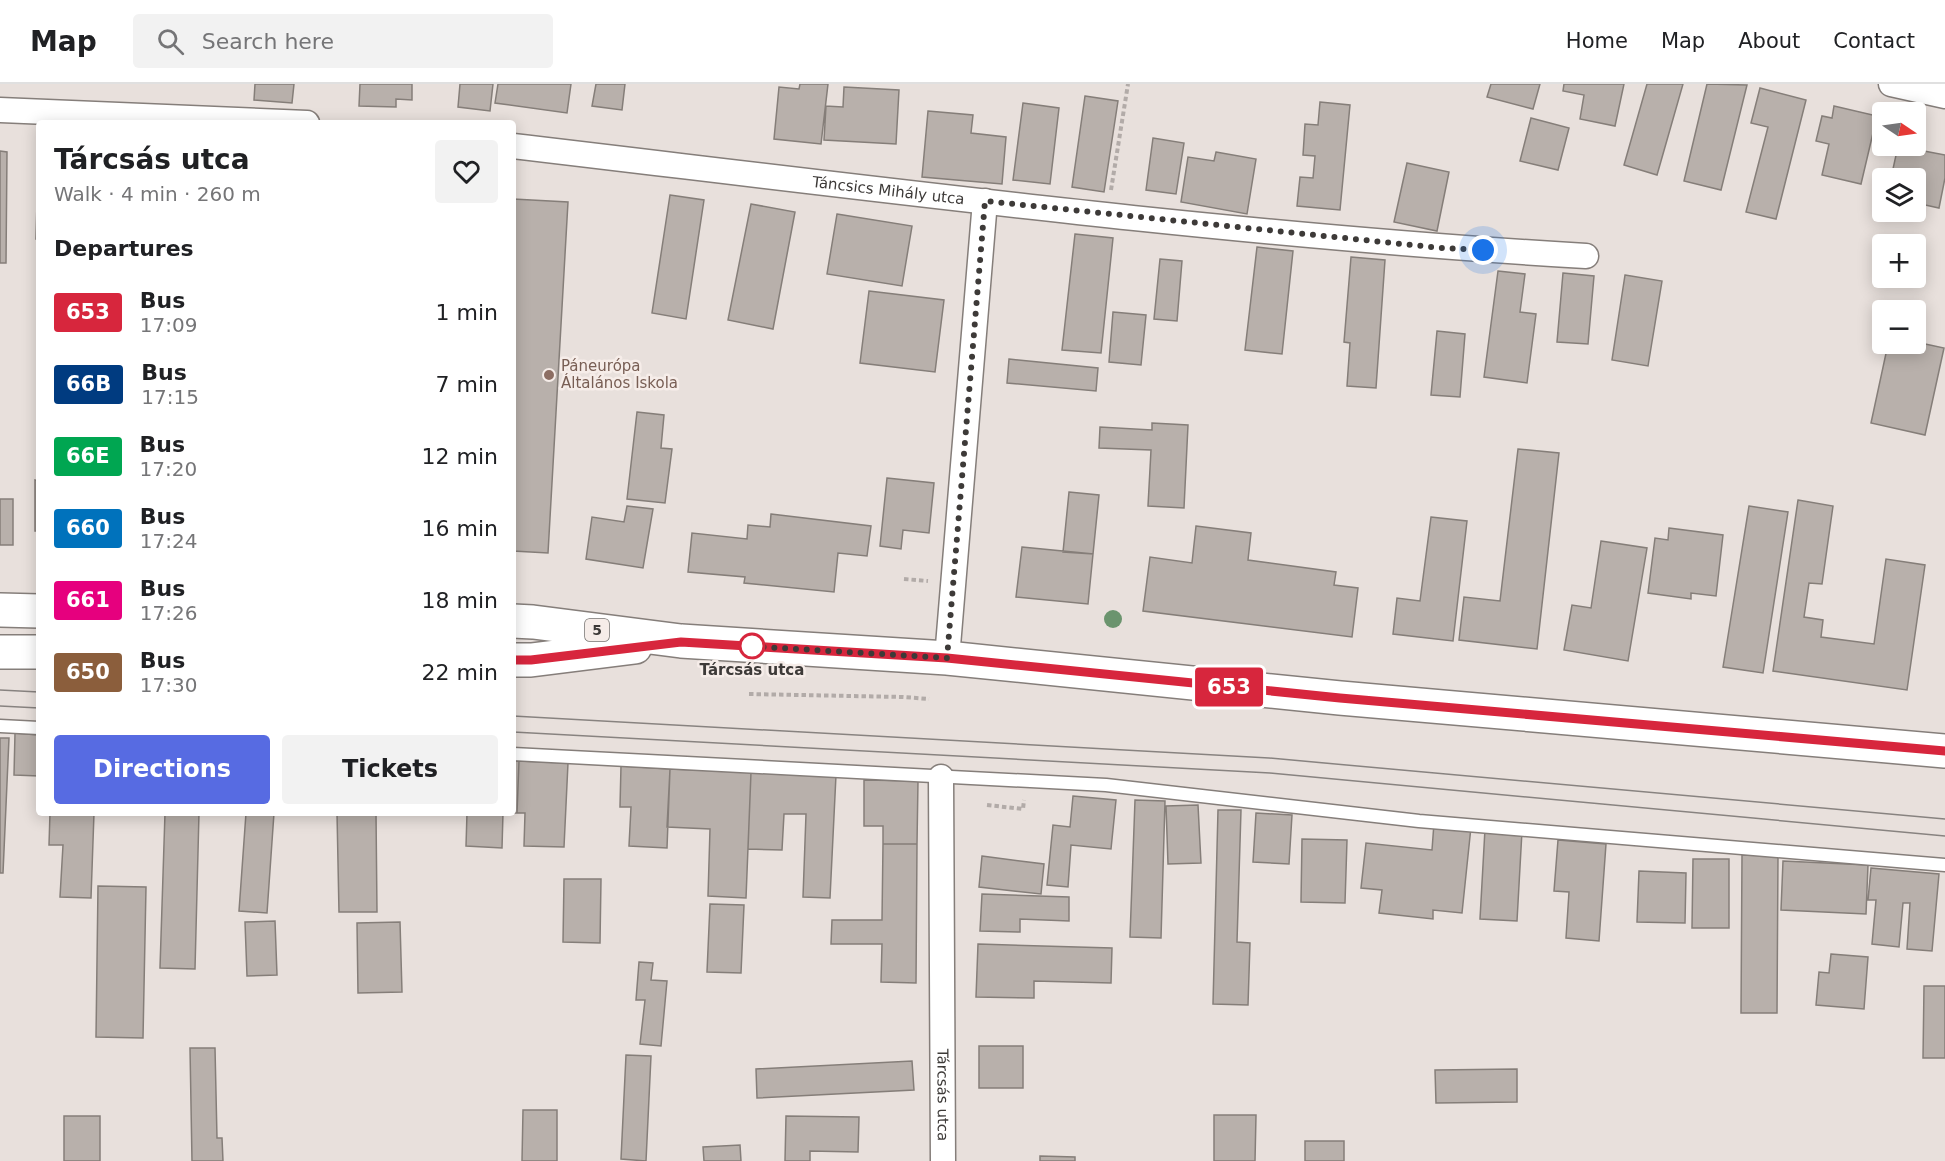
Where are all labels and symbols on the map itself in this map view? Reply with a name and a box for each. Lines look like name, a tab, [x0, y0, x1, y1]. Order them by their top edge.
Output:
north arrow	[1872, 102, 1926, 156]
street label: Táncsics Mihály utca	[810, 173, 965, 208]
your location	[1468, 235, 1498, 265]
place label: Páneurópa Általános Iskola	[561, 357, 678, 392]
marker: Páneurópa Általános Iskola	[542, 368, 556, 382]
road number: 5	[585, 619, 609, 641]
marker: Tárcsás utca	[739, 633, 765, 659]
place label: Tárcsás utca	[700, 661, 804, 679]
line badge: 653	[1194, 668, 1264, 706]
street label: Tárcsás utca	[933, 1048, 952, 1141]

